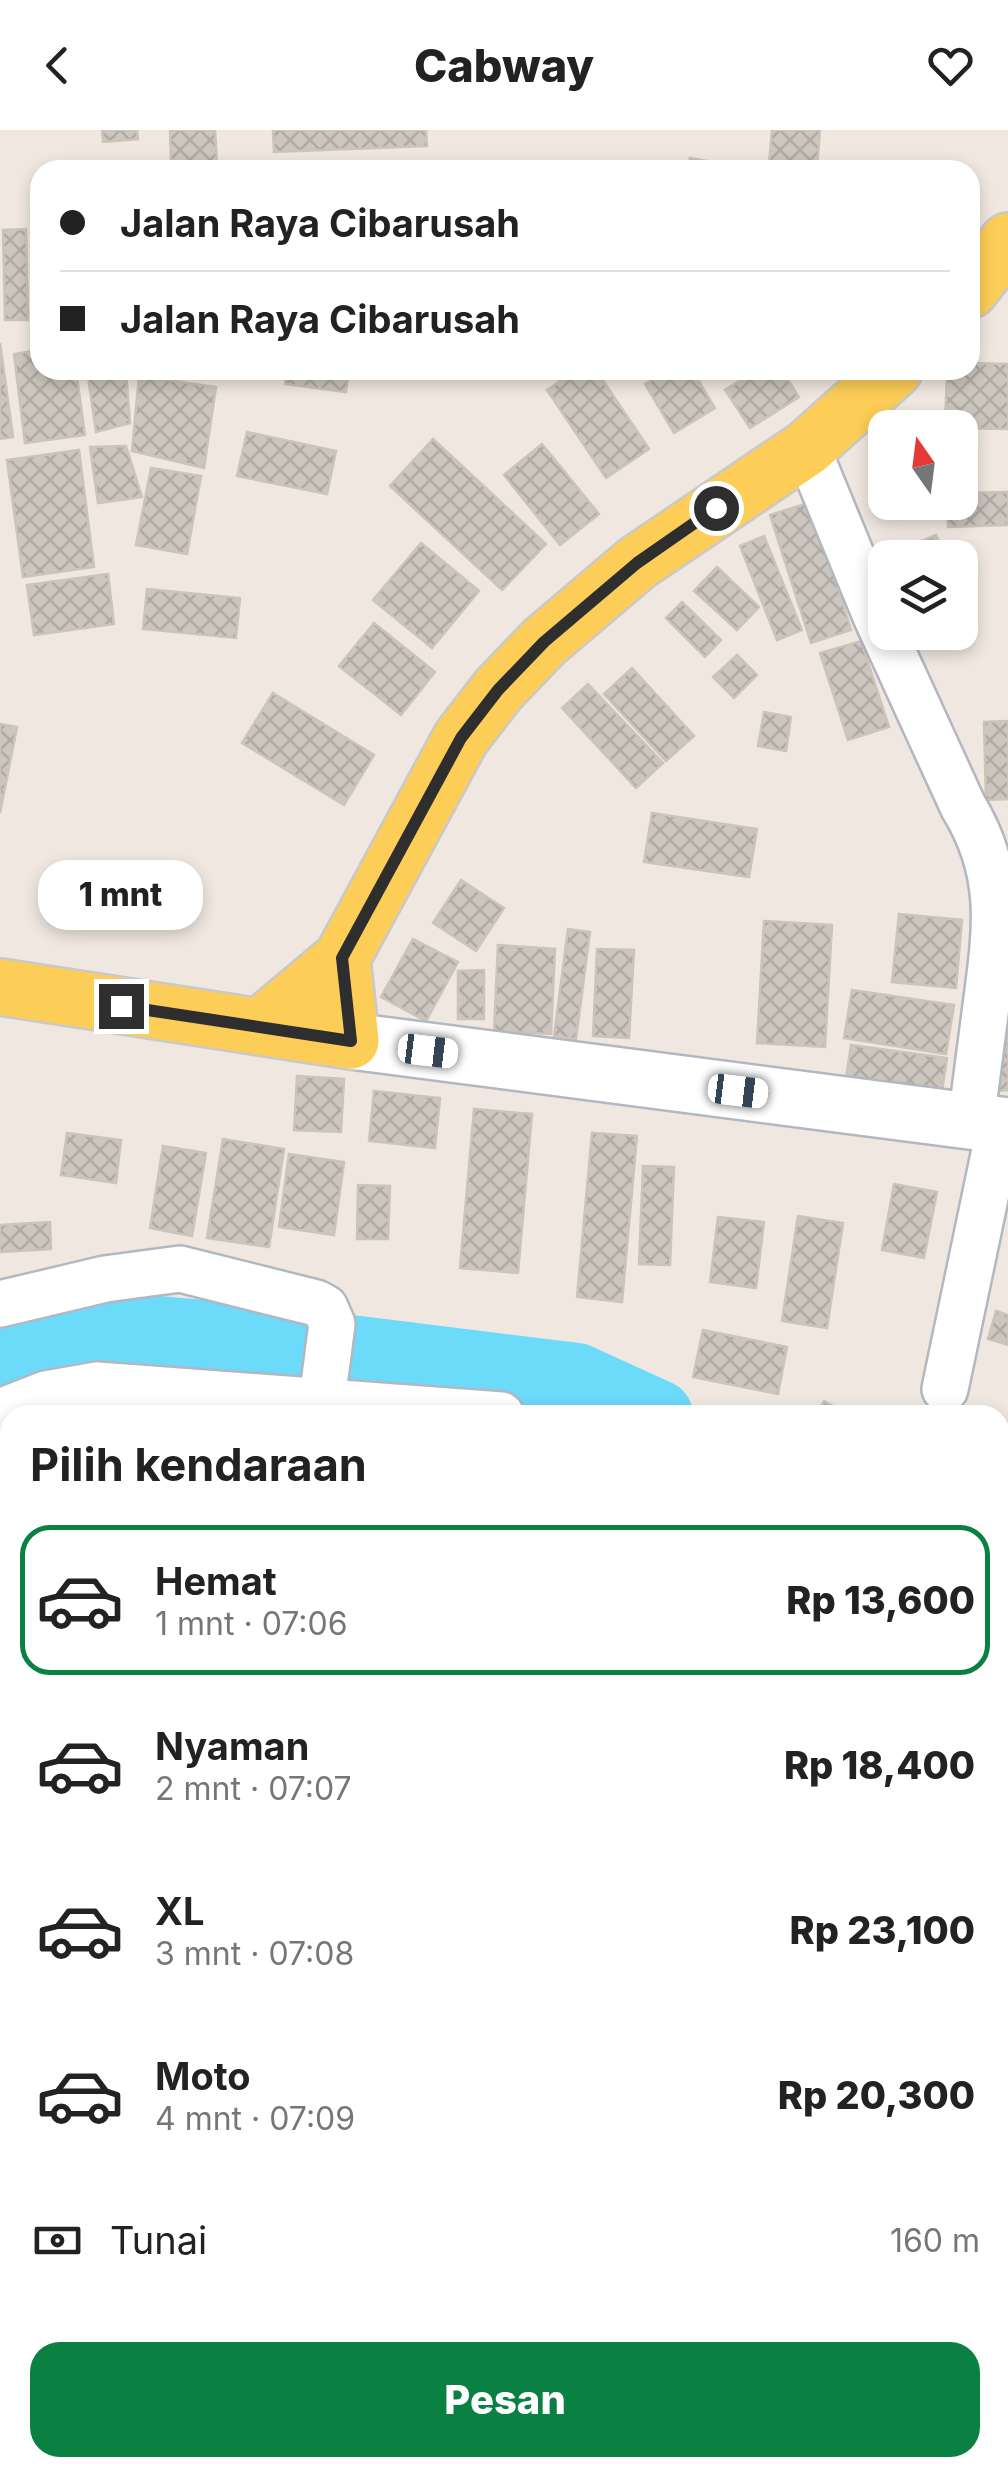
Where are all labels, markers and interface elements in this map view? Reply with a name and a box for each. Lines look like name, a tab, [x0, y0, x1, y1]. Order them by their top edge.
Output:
icon: back	[30, 38, 85, 93]
text: Cabway	[414, 38, 594, 93]
icon: heart	[923, 38, 978, 93]
text: Jalan Raya Cibarusah	[120, 200, 520, 246]
text: Jalan Raya Cibarusah	[120, 296, 520, 342]
north arrow	[868, 410, 978, 520]
map controls	[868, 410, 978, 650]
route start	[694, 486, 739, 531]
button: layers	[868, 540, 978, 650]
callout: 1 mnt	[38, 861, 204, 931]
text: 1 mnt	[79, 875, 162, 914]
route end	[99, 984, 144, 1029]
car	[396, 1032, 460, 1070]
car	[706, 1072, 770, 1110]
text: Pilih kendaraan	[30, 1437, 367, 1492]
icon: car	[35, 1555, 125, 1645]
text: Hemat	[155, 1558, 277, 1604]
text: Rp 13,600	[786, 1577, 975, 1623]
text: 1 mnt · 07:06	[155, 1604, 347, 1643]
icon: car	[35, 1720, 125, 1810]
text: Nyaman	[155, 1723, 309, 1769]
text: Rp 18,400	[784, 1742, 975, 1788]
text: 2 mnt · 07:07	[155, 1769, 352, 1808]
icon: car	[35, 1885, 125, 1975]
text: XL	[155, 1888, 205, 1934]
text: Rp 23,100	[790, 1907, 975, 1953]
text: 3 mnt · 07:08	[155, 1934, 354, 1973]
icon: car	[35, 2050, 125, 2140]
text: Moto	[155, 2053, 251, 2099]
text: Rp 20,300	[778, 2072, 975, 2118]
text: 4 mnt · 07:09	[155, 2099, 355, 2138]
icon: cash	[30, 2213, 85, 2268]
text: Tunai	[110, 2217, 207, 2263]
text: 160 m	[890, 2221, 980, 2260]
button: Pesan	[30, 2342, 980, 2457]

